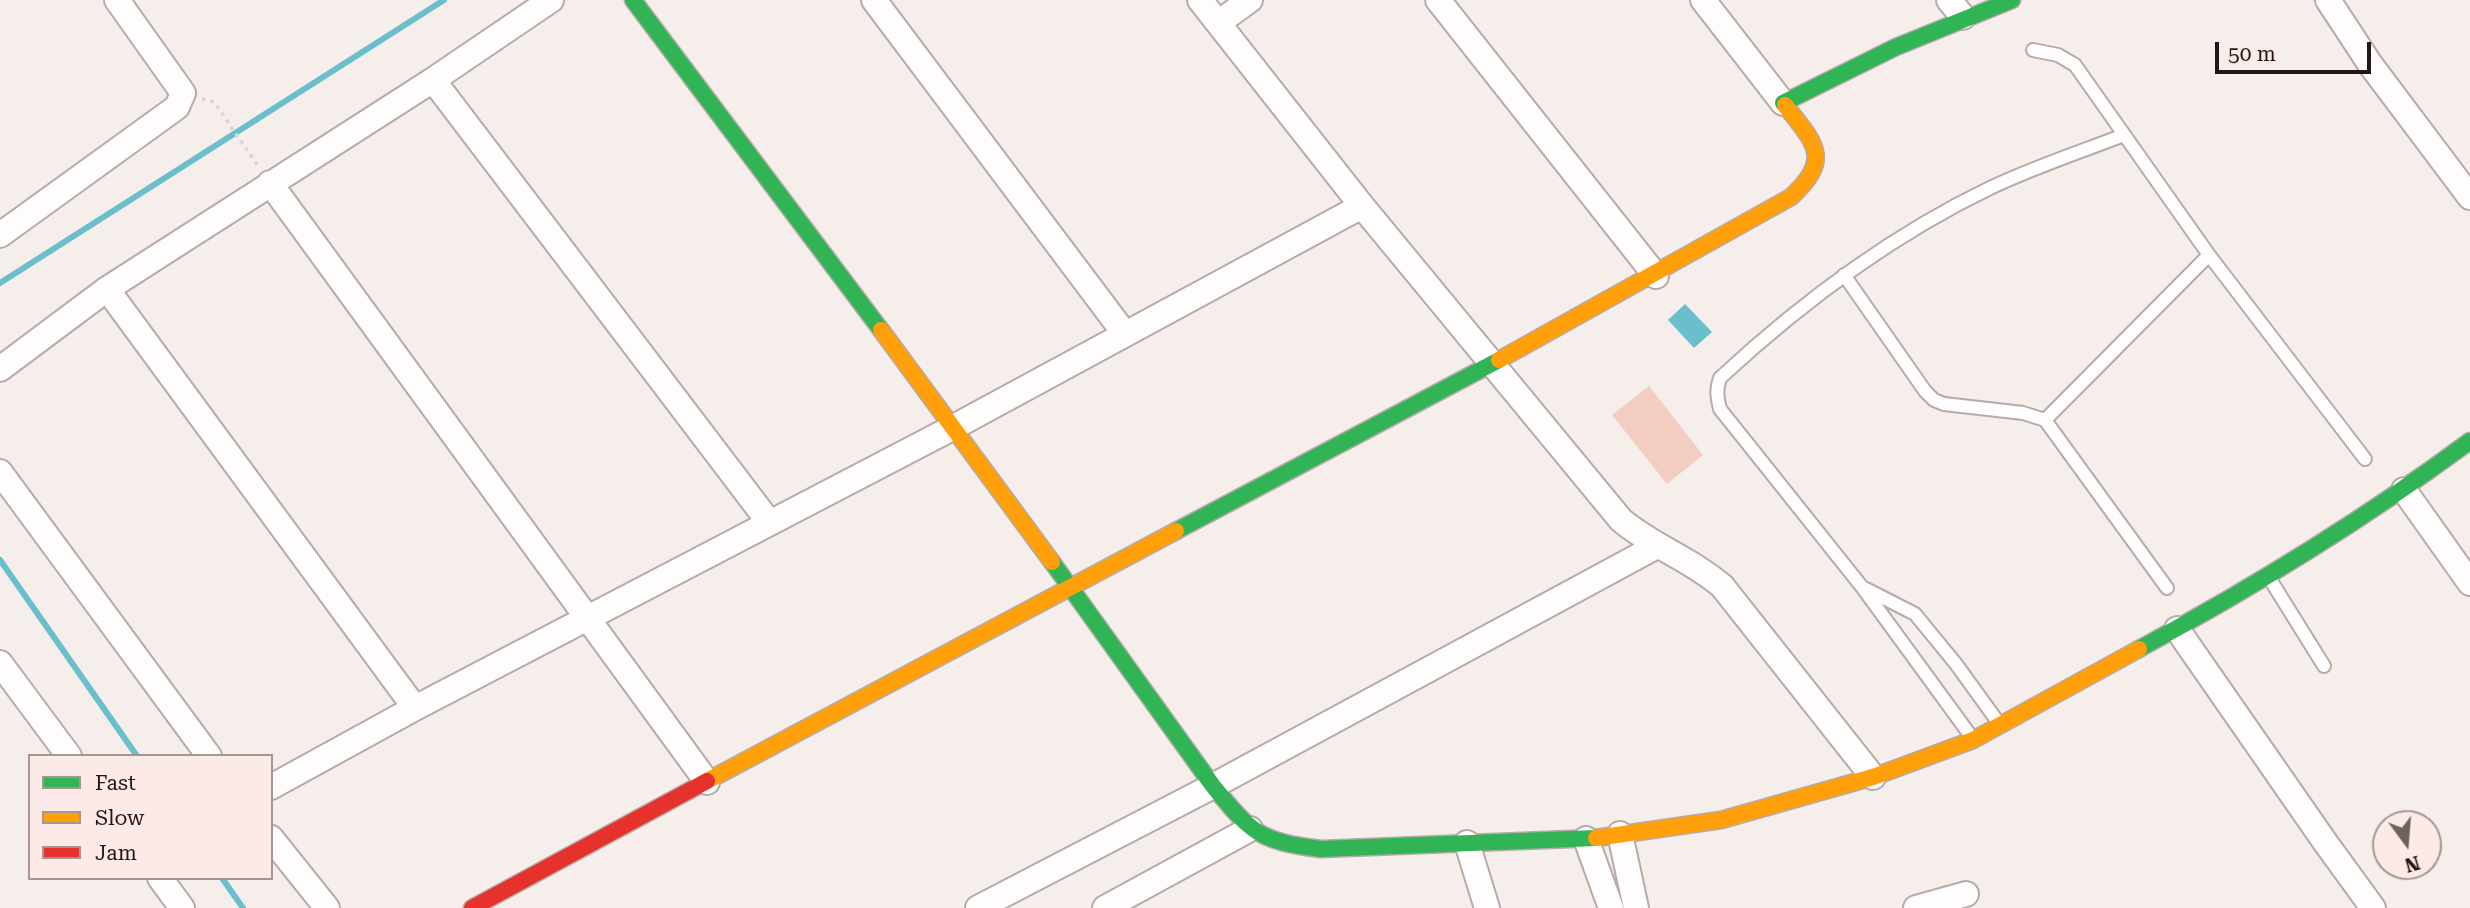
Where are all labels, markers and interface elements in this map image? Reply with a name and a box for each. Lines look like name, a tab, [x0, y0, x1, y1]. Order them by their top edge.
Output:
scale bar	[2218, 28, 2374, 72]
text: 50 m	[2228, 42, 2276, 66]
legend	[28, 754, 273, 880]
text: Fast	[95, 771, 136, 795]
text: Slow	[95, 806, 144, 830]
north arrow	[2372, 810, 2442, 880]
text: Jam	[95, 841, 137, 865]
text: N	[2402, 851, 2423, 877]

